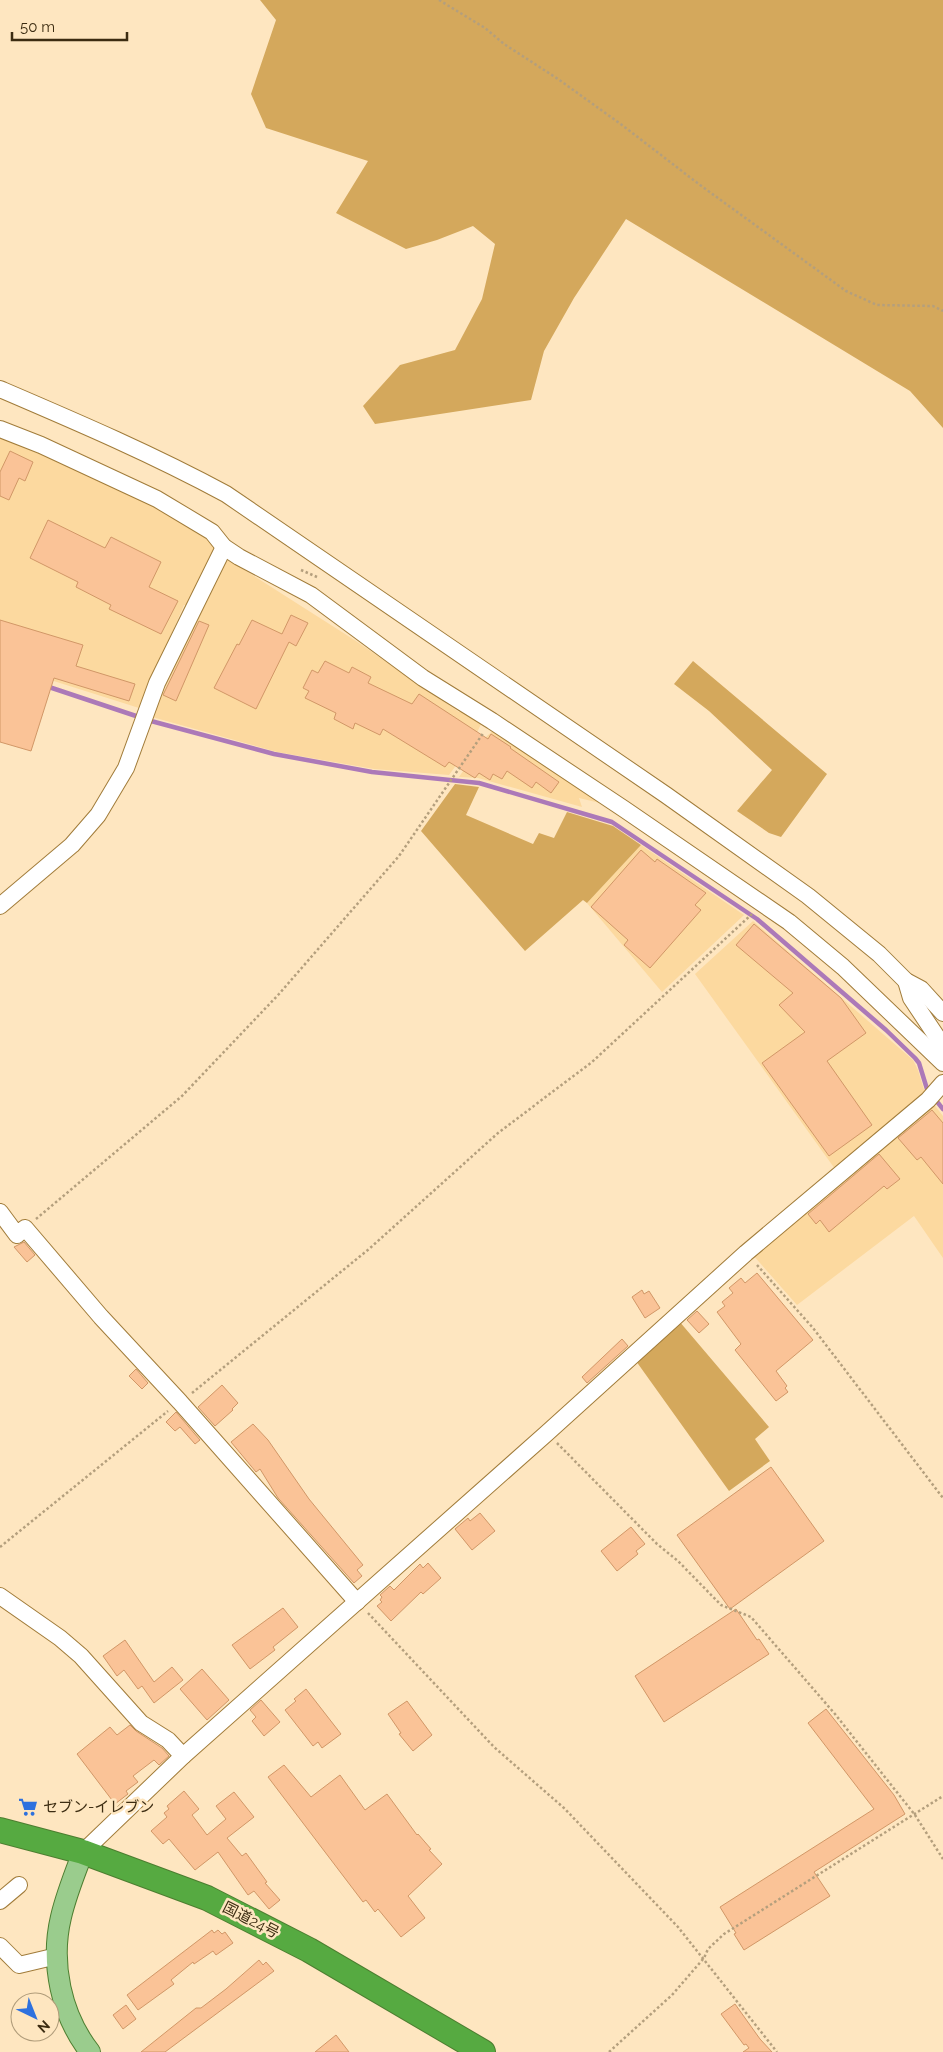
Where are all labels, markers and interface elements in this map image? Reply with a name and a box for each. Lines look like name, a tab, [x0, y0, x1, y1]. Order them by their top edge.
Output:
scale bar	[12, 10, 128, 42]
text: 50 m	[20, 18, 55, 36]
supermarket icon: セブン-イレブン	[17, 1796, 39, 1818]
place label: セブン-イレブン	[43, 1798, 154, 1816]
street label: 国道24号	[220, 1898, 282, 1942]
north arrow	[10, 1992, 60, 2042]
text: N	[35, 2017, 53, 2036]

